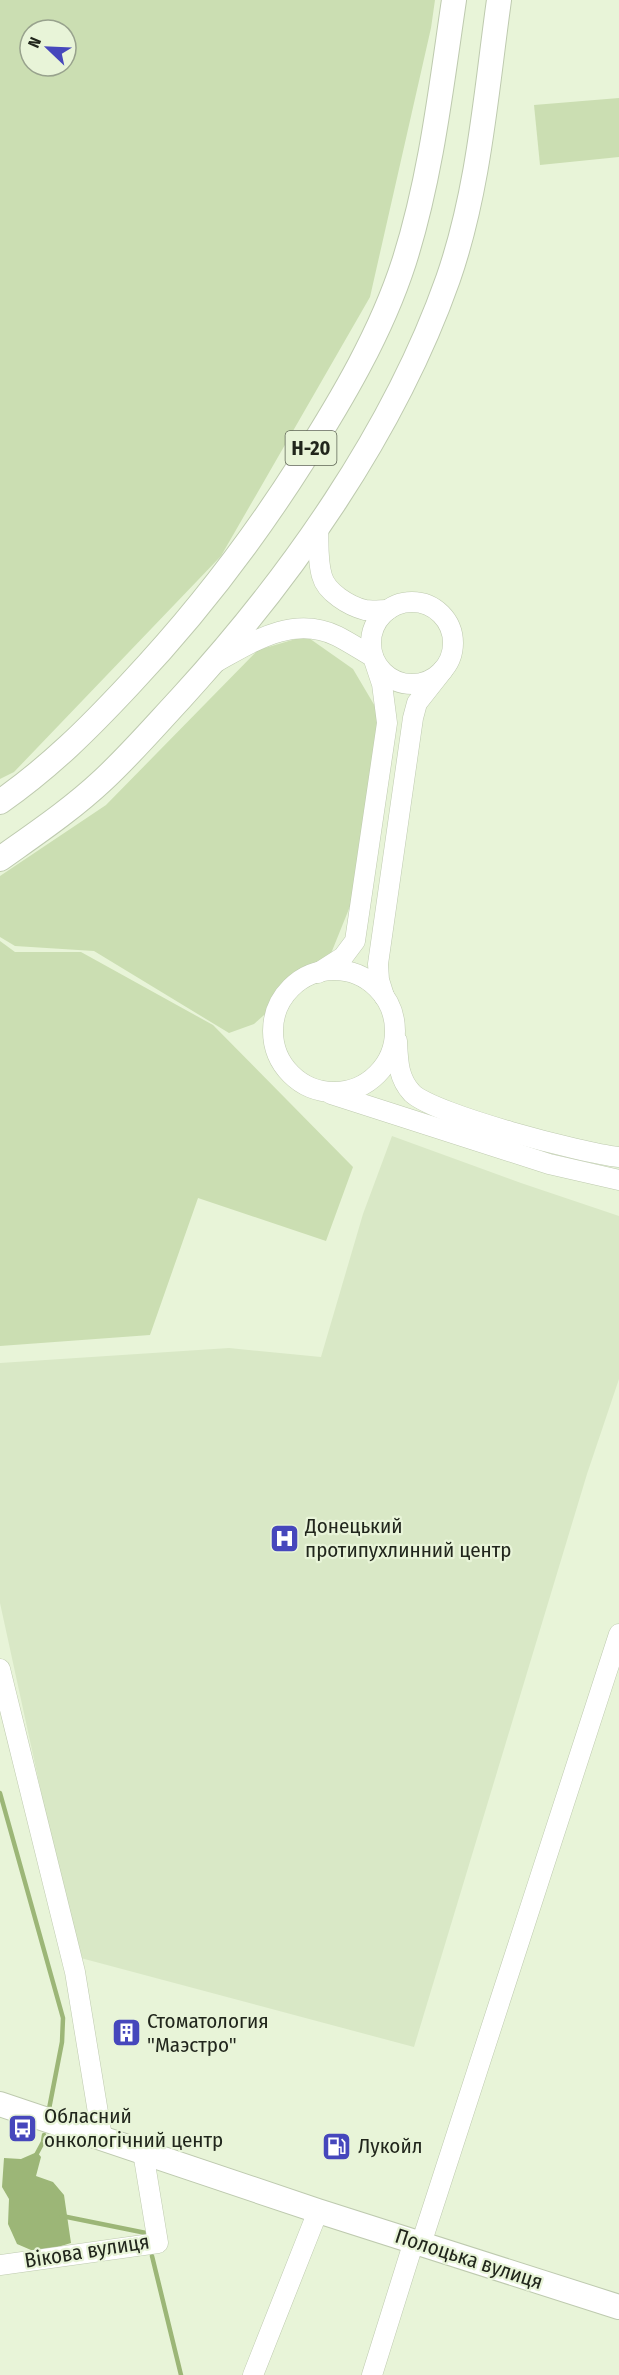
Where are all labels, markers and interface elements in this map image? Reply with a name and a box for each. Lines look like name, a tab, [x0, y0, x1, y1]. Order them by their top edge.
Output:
north arrow	[18, 18, 78, 78]
text: N	[24, 34, 45, 50]
road number: Н-20	[286, 431, 336, 465]
place label: Донецький протипухлинний центр	[304, 1513, 511, 1563]
hospital icon: Донецький протипухлинний центр	[268, 1522, 300, 1554]
place label: Стоматология "Маэстро"	[147, 2008, 269, 2058]
building icon: Стоматология "Маэстро"	[110, 2017, 142, 2049]
place label: Обласний онкологічний центр	[44, 2103, 223, 2153]
bus stop icon: Обласний онкологічний центр	[7, 2112, 39, 2144]
fuel station icon: Лукойл	[321, 2130, 353, 2162]
place label: Лукойл	[358, 2133, 423, 2159]
street label: Полоцька вулиця	[392, 2223, 546, 2295]
street label: Вікова вулиця	[23, 2228, 151, 2274]

